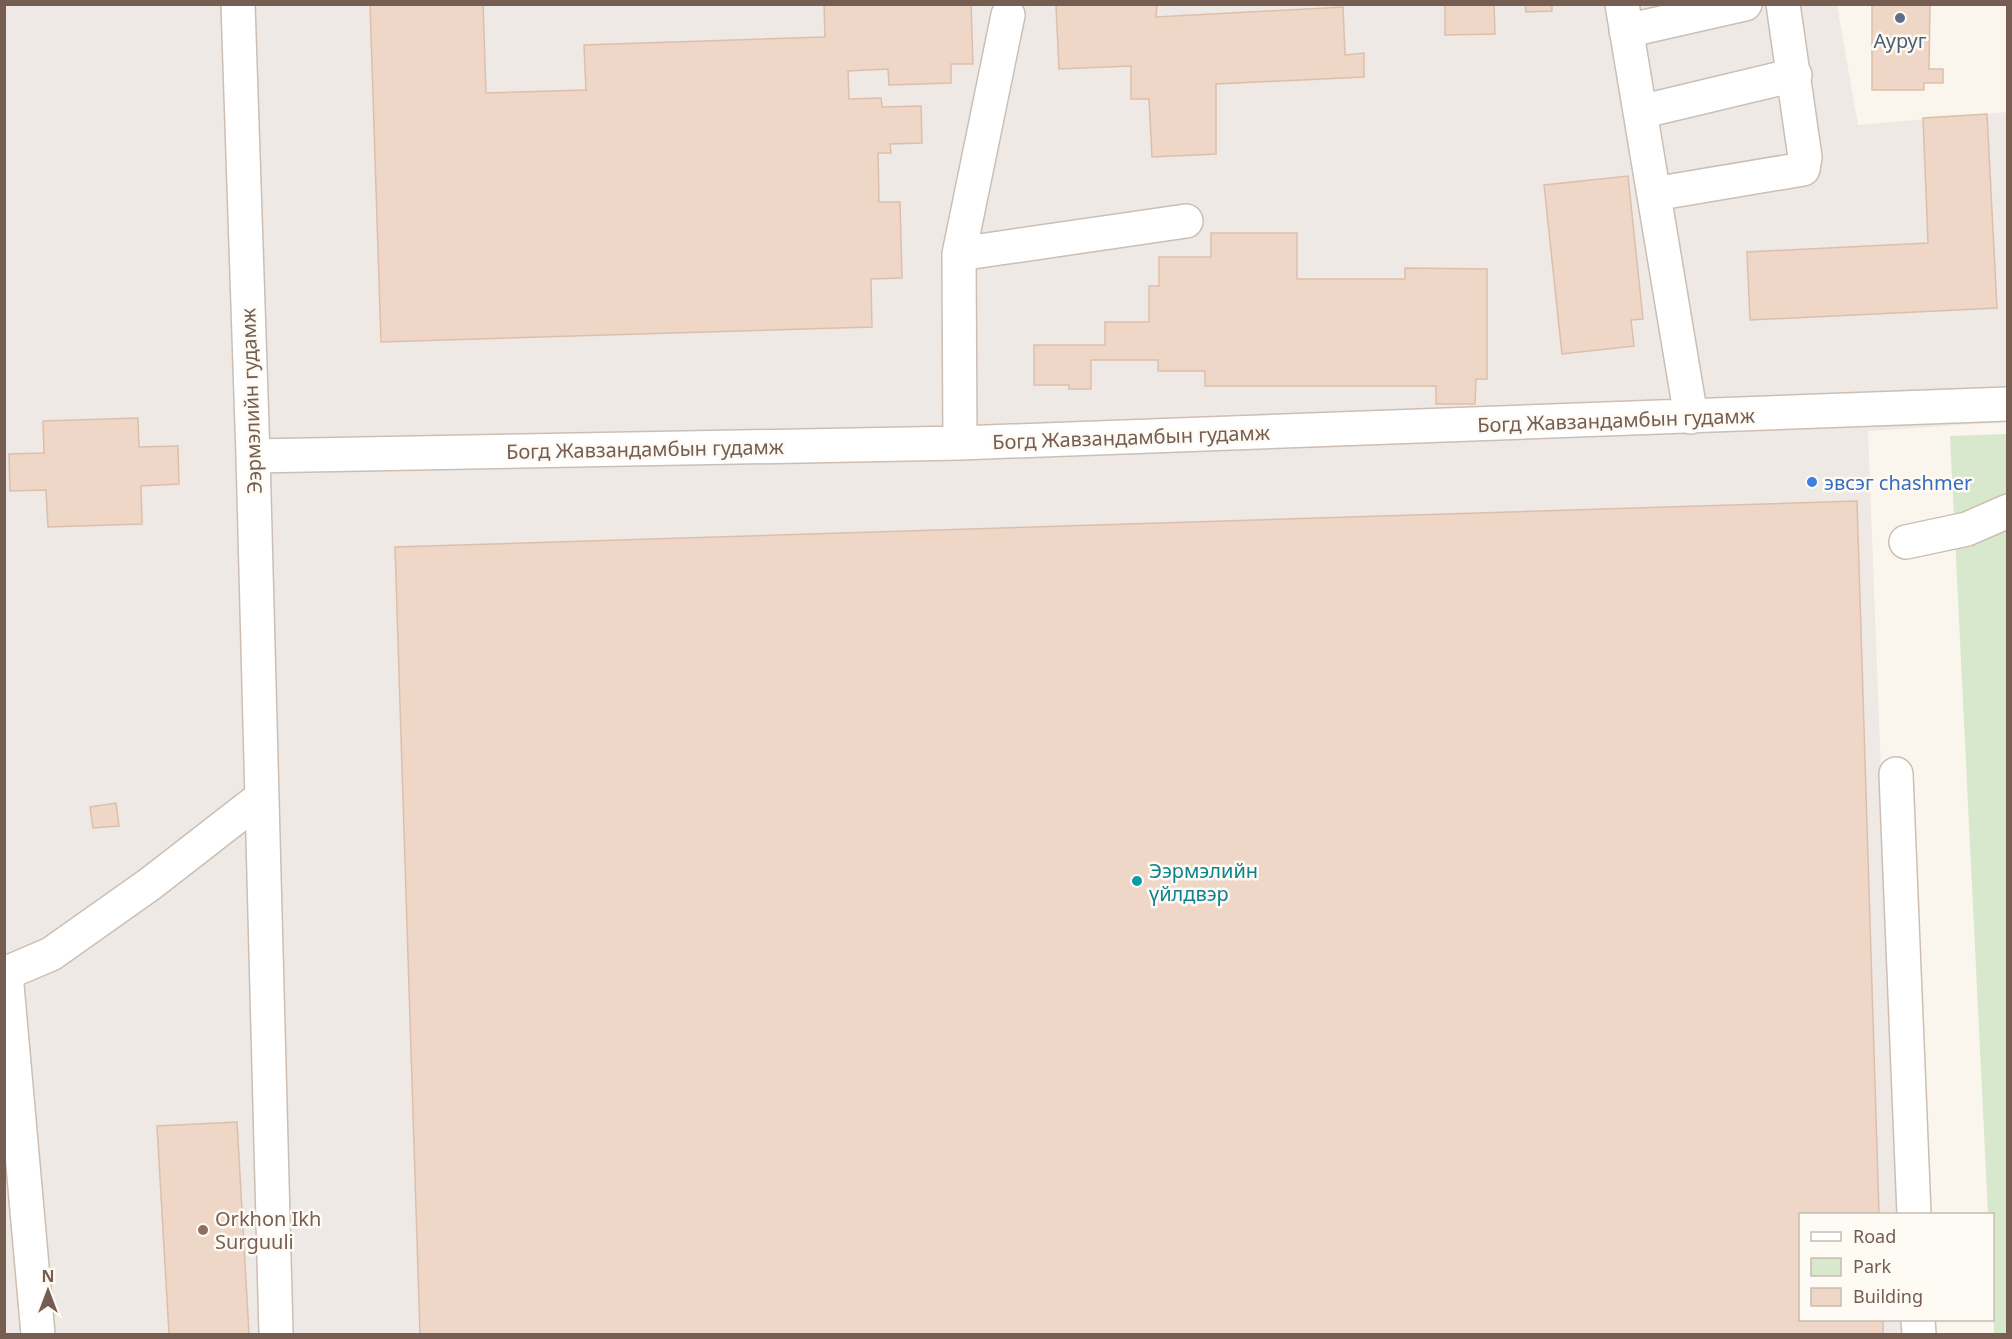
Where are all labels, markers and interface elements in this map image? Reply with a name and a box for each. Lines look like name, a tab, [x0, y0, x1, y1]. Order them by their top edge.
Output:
marker: Ауруг	[1893, 11, 1907, 25]
place label: Ауруг	[1873, 27, 1927, 54]
street label: Ээрмэлийн гудамж	[234, 307, 268, 494]
street label: Богд Жавзандамбын гудамж	[1477, 402, 1756, 438]
street label: Богд Жавзандамбын гудамж	[992, 419, 1271, 455]
street label: Богд Жавзандамбын гудамж	[506, 433, 785, 465]
place label: эвсэг chashmer	[1824, 469, 1972, 496]
marker: эвсэг chashmer	[1805, 475, 1819, 489]
place label: Ээрмэлийн үйлдвэр	[1149, 857, 1258, 907]
marker: Ээрмэлийн үйлдвэр	[1130, 874, 1144, 888]
place label: Orkhon Ikh Surguuli	[215, 1205, 321, 1255]
legend	[1799, 1213, 1994, 1321]
marker: Orkhon Ikh Surguuli	[196, 1223, 210, 1237]
text: Road	[1853, 1224, 1896, 1248]
text: Park	[1853, 1254, 1891, 1278]
north arrow	[18, 1261, 78, 1321]
text: N	[41, 1265, 55, 1287]
text: Building	[1853, 1284, 1923, 1308]

